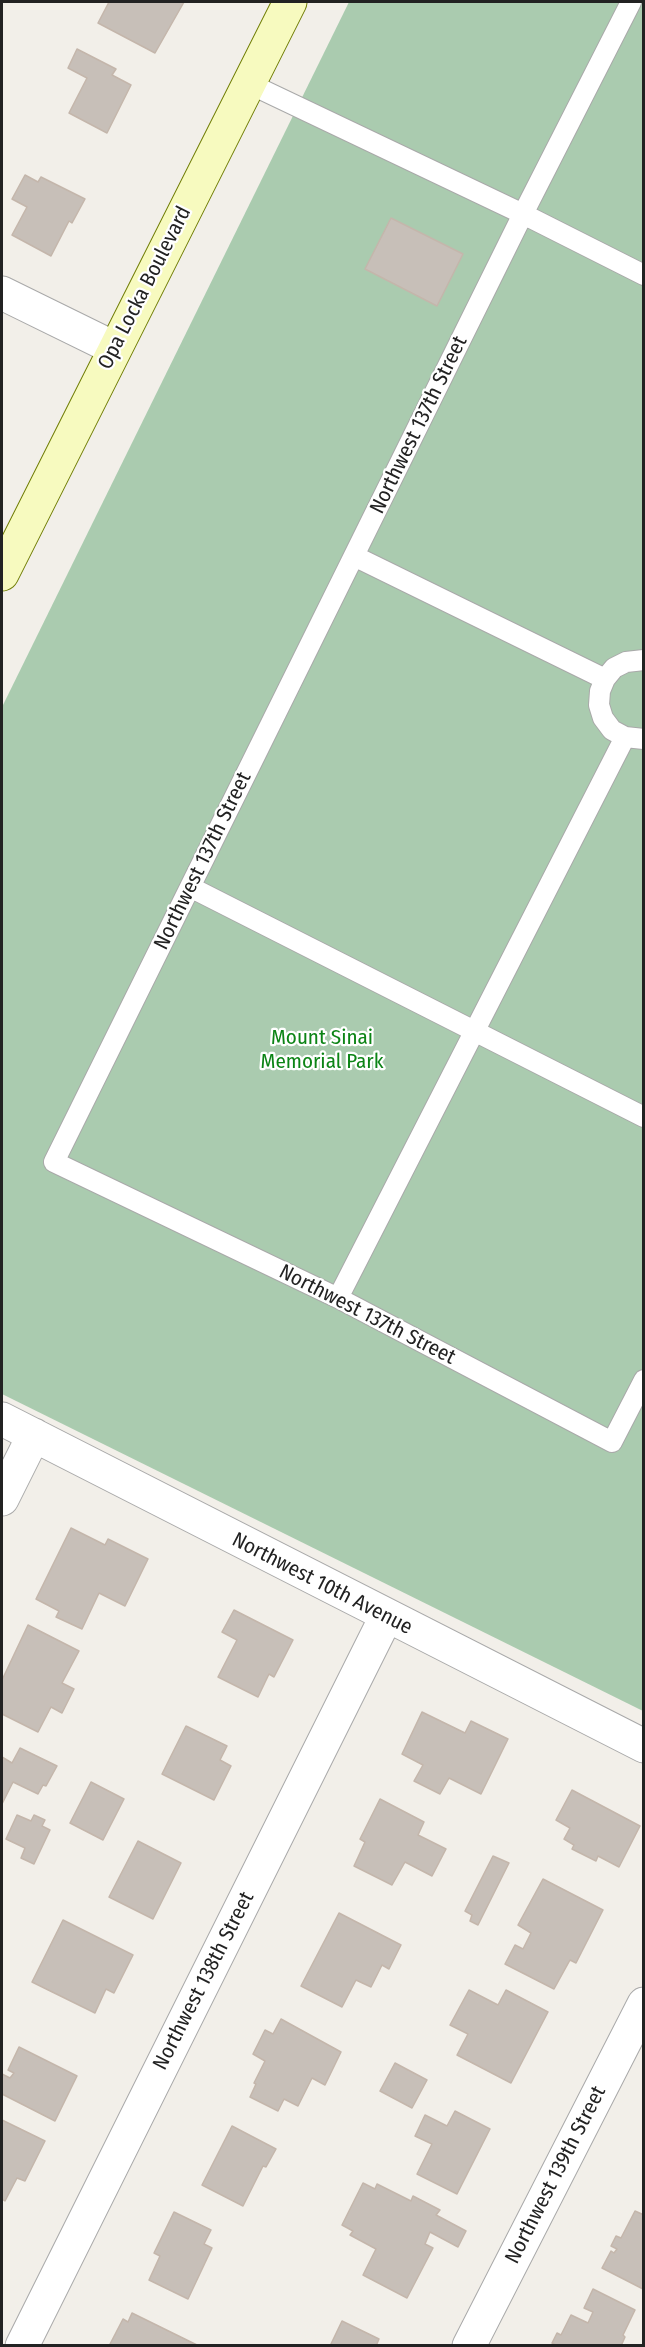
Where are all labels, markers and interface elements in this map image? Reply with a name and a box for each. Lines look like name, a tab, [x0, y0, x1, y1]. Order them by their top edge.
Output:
street label: Opa Locka Boulevard	[93, 202, 197, 374]
street label: Northwest 137th Street	[365, 332, 473, 518]
street label: Northwest 137th Street	[149, 768, 257, 954]
park label: Mount Sinai Memorial Park	[261, 1025, 383, 1075]
street label: Northwest 137th Street	[275, 1260, 459, 1370]
street label: Northwest 10th Avenue	[228, 1528, 416, 1640]
street label: Northwest 138th Street	[148, 1888, 260, 2074]
street label: Northwest 139th Street	[500, 2082, 612, 2268]

